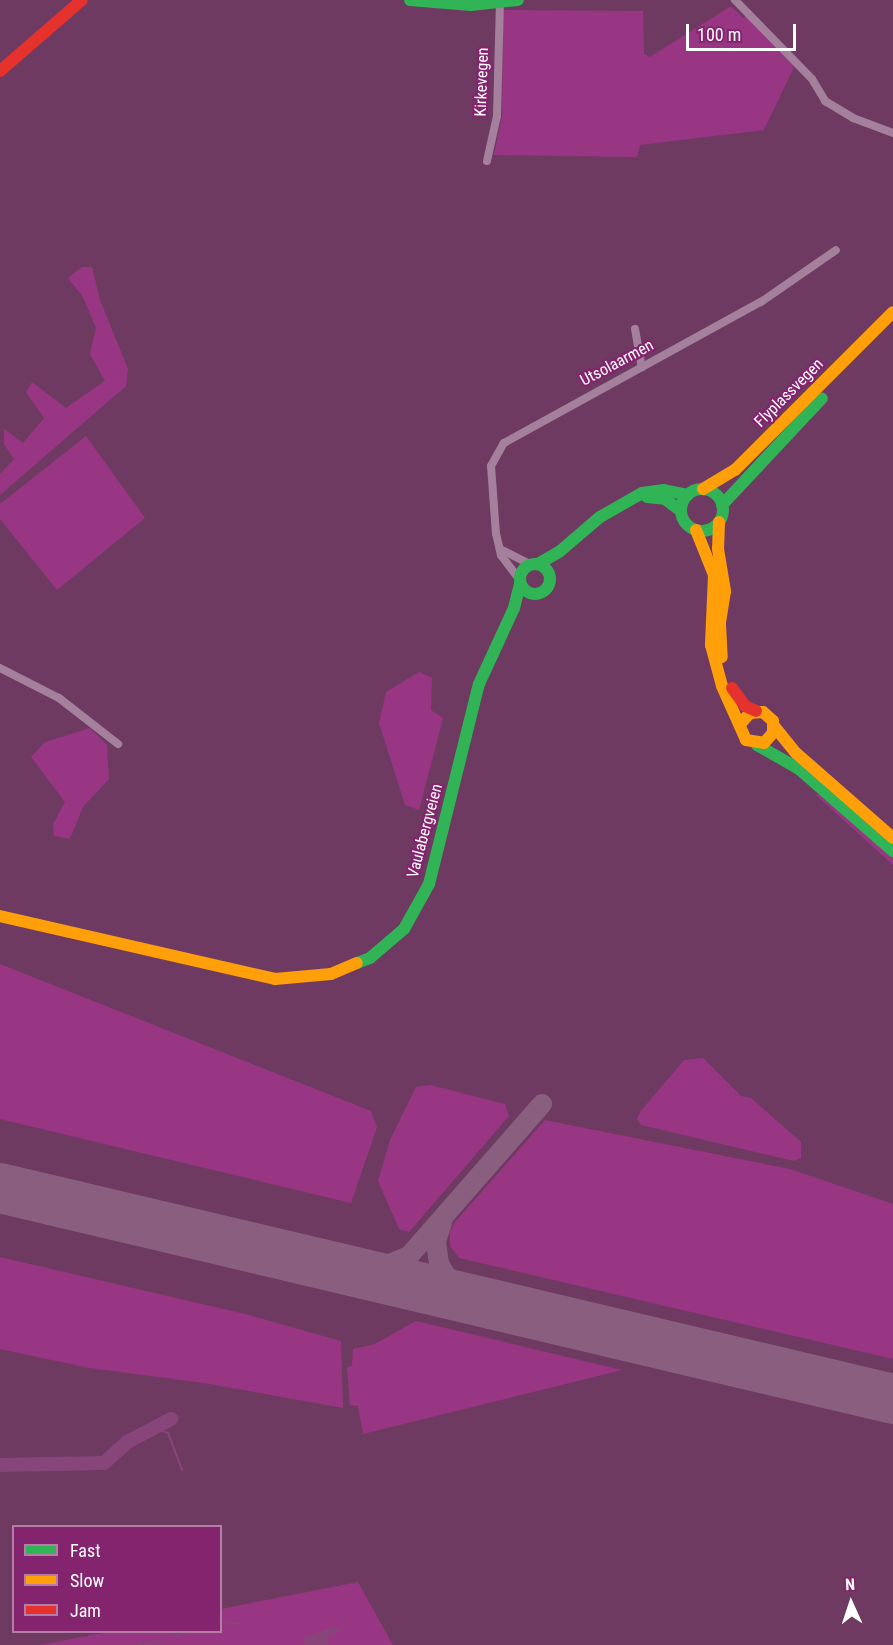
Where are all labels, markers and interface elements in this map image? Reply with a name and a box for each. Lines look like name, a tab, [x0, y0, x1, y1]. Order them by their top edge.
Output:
scale bar	[689, 12, 798, 50]
text: 100 m	[697, 24, 741, 45]
street label: Kirkevegen	[471, 47, 493, 117]
street label: Utsolaarmen	[577, 336, 657, 390]
street label: Flyplassvegen	[751, 355, 827, 431]
street label: Vaulabergveien	[403, 782, 447, 880]
legend	[12, 1525, 222, 1633]
text: Fast	[70, 1540, 101, 1561]
text: Slow	[70, 1570, 104, 1591]
north arrow	[821, 1573, 881, 1633]
text: N	[845, 1575, 855, 1594]
text: Jam	[70, 1600, 101, 1621]

